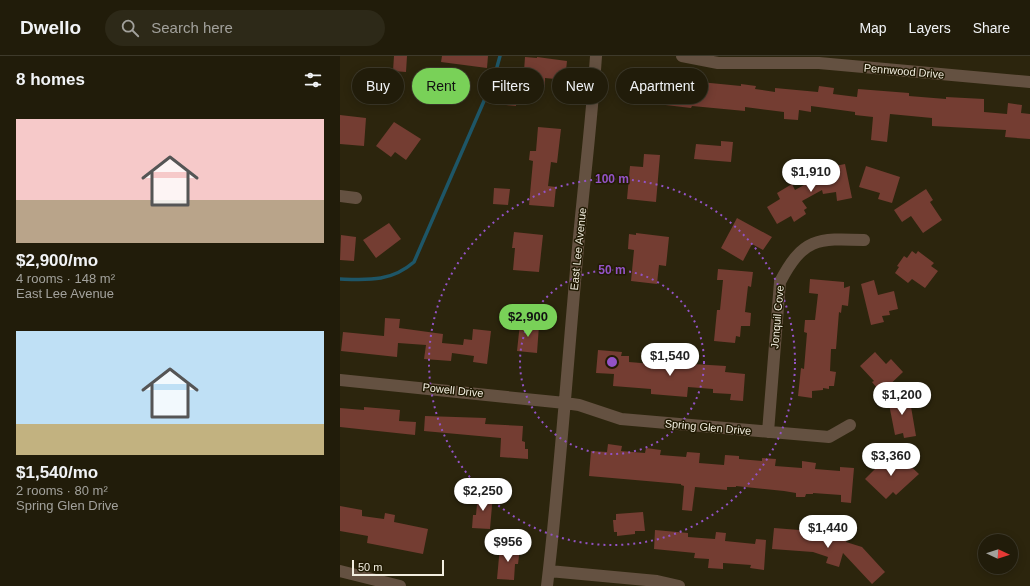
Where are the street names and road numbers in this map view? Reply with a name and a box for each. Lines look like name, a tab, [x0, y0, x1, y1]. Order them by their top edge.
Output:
street label: Pennwood Drive	[863, 62, 945, 80]
street label: East Lee Avenue	[568, 207, 588, 291]
street label: Jonquil Cove	[768, 285, 786, 349]
street label: Powell Drive	[422, 381, 484, 399]
street label: Spring Glen Drive	[664, 417, 752, 437]

